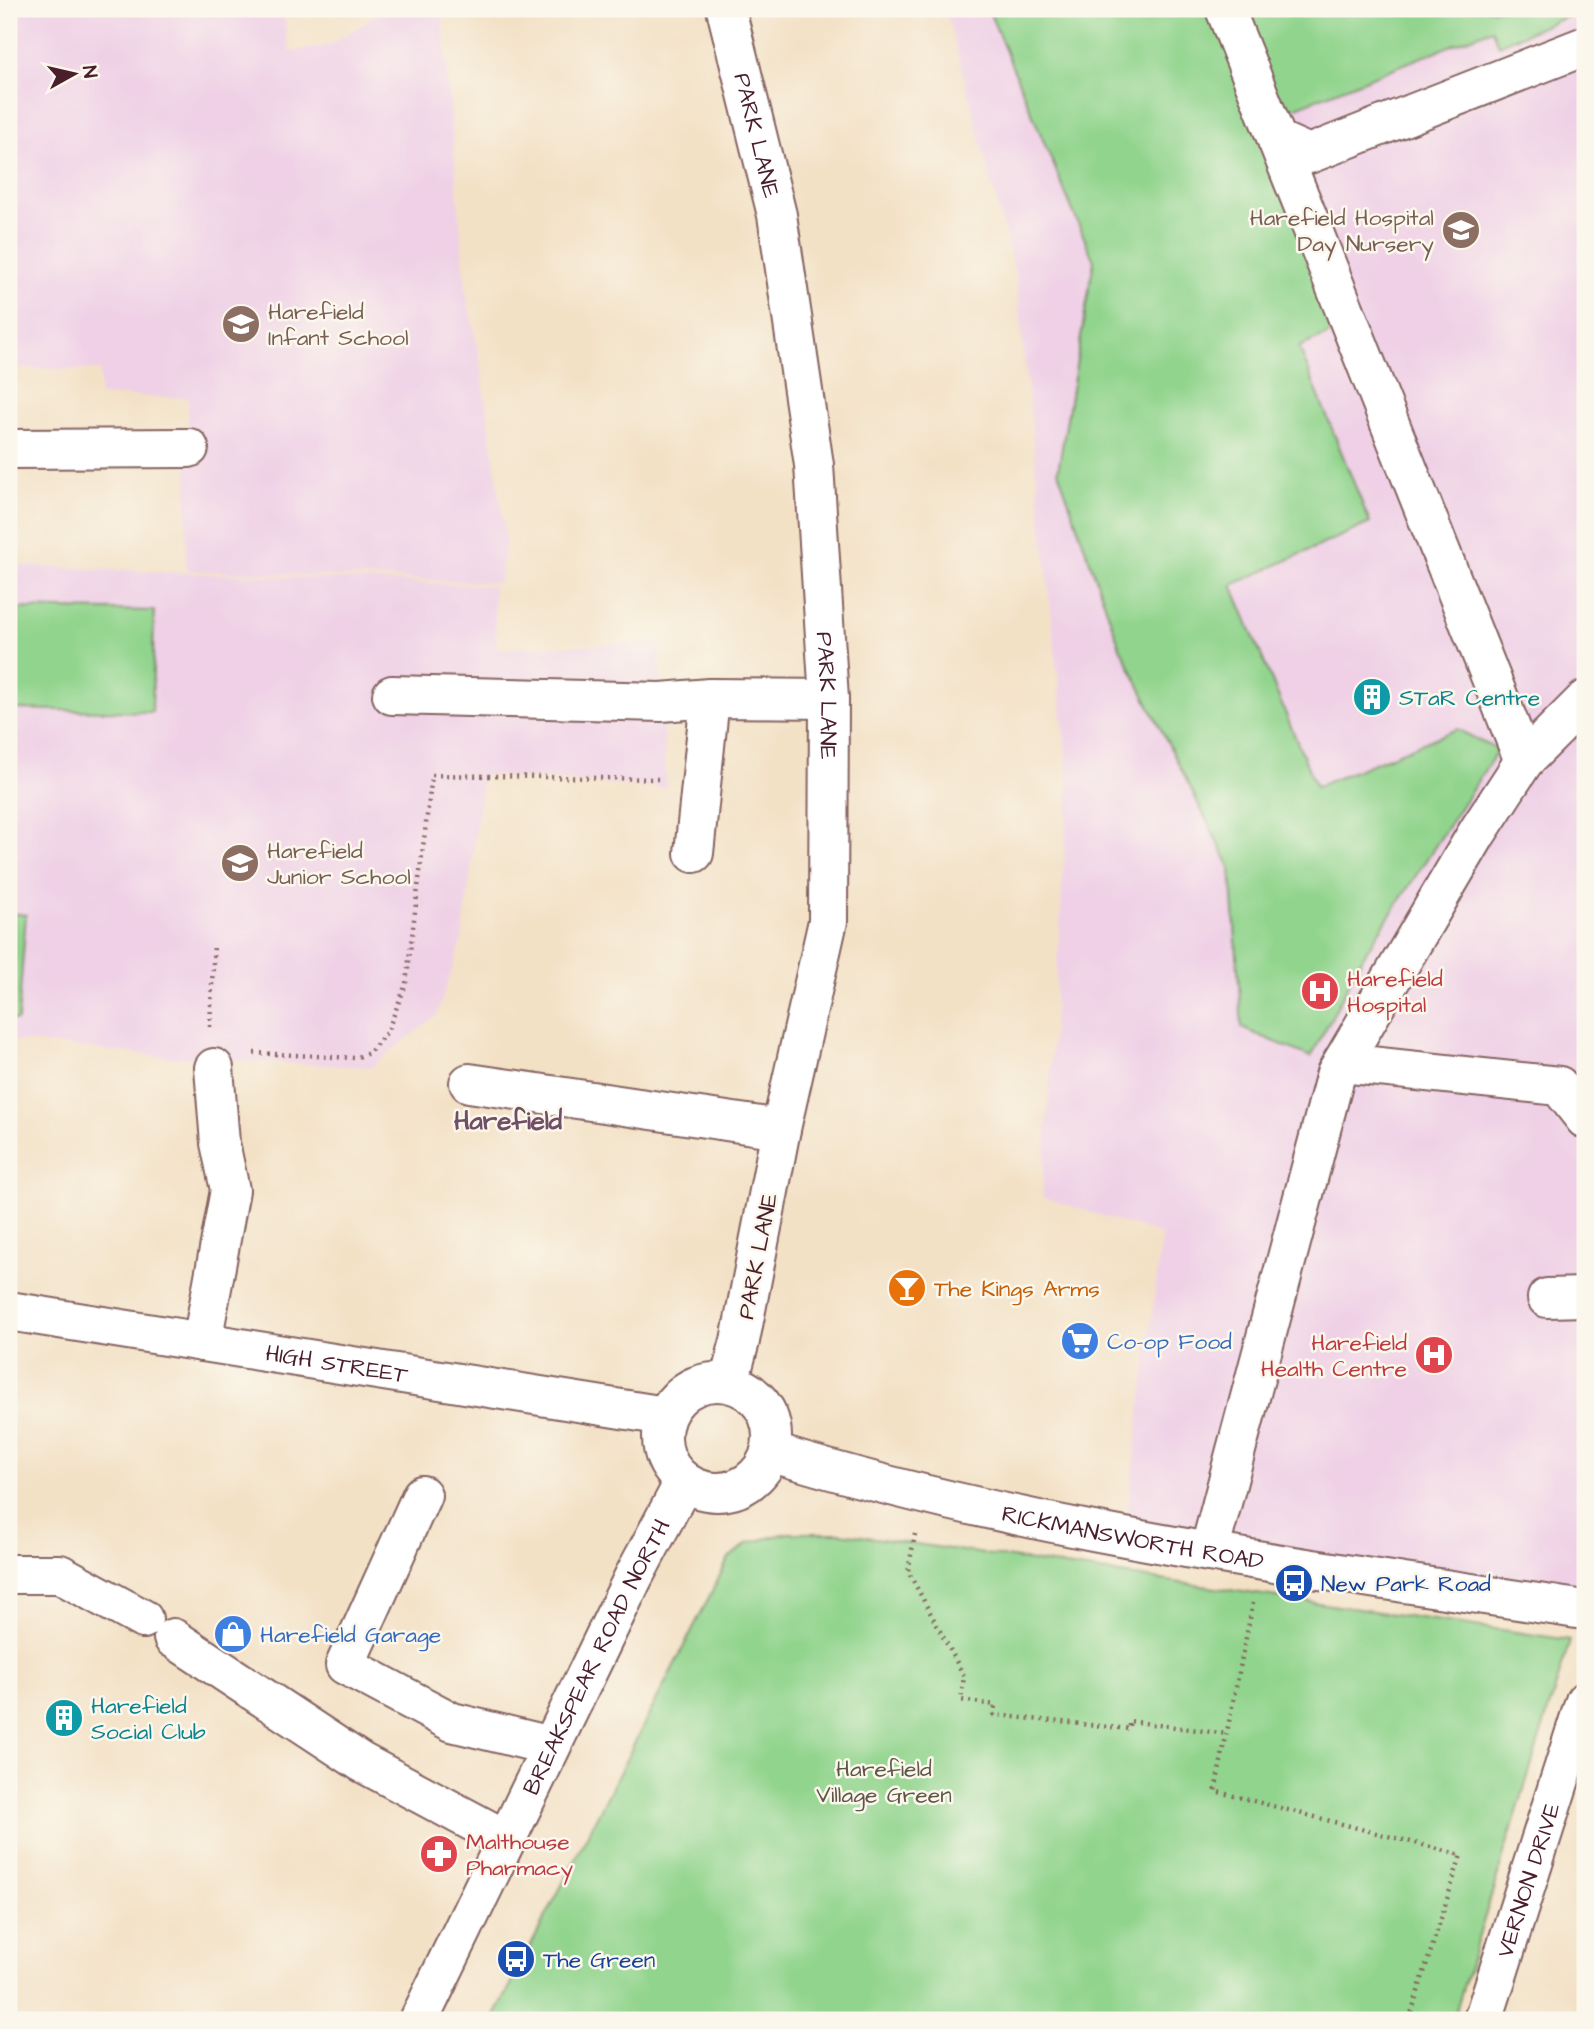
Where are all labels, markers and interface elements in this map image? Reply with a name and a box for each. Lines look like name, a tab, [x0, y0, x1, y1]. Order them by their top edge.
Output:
north arrow	[38, 38, 108, 108]
text: N	[75, 64, 104, 80]
street label: PARK LANE	[725, 70, 787, 202]
place label: Harefield Hospital Day Nursery	[1250, 202, 1434, 261]
school or university icon: Harefield Hospital Day Nursery	[1440, 209, 1482, 251]
place label: Harefield Infant School	[268, 296, 409, 354]
school or university icon: Harefield Infant School	[220, 303, 262, 345]
street label: PARK LANE	[808, 631, 844, 760]
building icon: STaR Centre	[1351, 676, 1393, 718]
place label: STaR Centre	[1399, 682, 1540, 714]
place label: Harefield Junior School	[267, 835, 411, 893]
school or university icon: Harefield Junior School	[219, 842, 261, 884]
place label: Harefield Hospital	[1347, 963, 1443, 1021]
hospital icon: Harefield Hospital	[1299, 970, 1341, 1012]
district label: Harefield	[454, 1103, 563, 1139]
street label: PARK LANE	[730, 1190, 786, 1322]
bar icon: The Kings Arms	[886, 1267, 928, 1309]
place label: The Kings Arms	[934, 1273, 1100, 1306]
supermarket icon: Co-op Food	[1059, 1320, 1101, 1362]
place label: Co-op Food	[1107, 1326, 1232, 1358]
place label: Harefield Health Centre	[1261, 1327, 1407, 1385]
hospital icon: Harefield Health Centre	[1413, 1334, 1455, 1376]
street label: HIGH STREET	[263, 1337, 411, 1392]
street label: RICKMANSWORTH ROAD	[999, 1498, 1266, 1578]
street label: BREAKSPEAR ROAD NORTH	[515, 1514, 678, 1800]
bus stop icon: New Park Road	[1273, 1562, 1315, 1604]
place label: New Park Road	[1321, 1568, 1491, 1600]
shop icon: Harefield Garage	[212, 1613, 254, 1655]
place label: Harefield Garage	[260, 1619, 441, 1652]
place label: Harefield Social Club	[91, 1690, 206, 1748]
building icon: Harefield Social Club	[43, 1697, 85, 1739]
park label: Harefield Village Green	[816, 1753, 952, 1812]
street label: VERNON DRIVE	[1489, 1798, 1569, 1962]
place label: Malthouse Pharmacy	[466, 1826, 574, 1885]
pharmacy icon: Malthouse Pharmacy	[418, 1833, 460, 1875]
bus stop icon: The Green	[495, 1938, 537, 1980]
place label: The Green	[543, 1944, 655, 1976]

